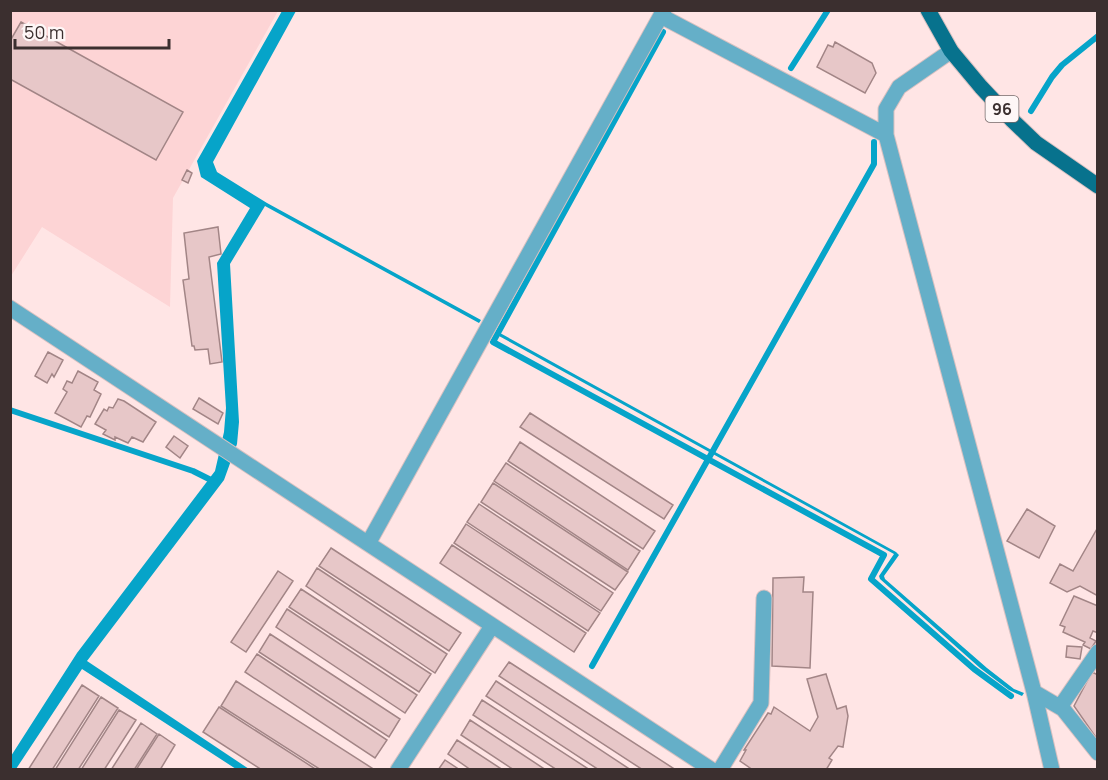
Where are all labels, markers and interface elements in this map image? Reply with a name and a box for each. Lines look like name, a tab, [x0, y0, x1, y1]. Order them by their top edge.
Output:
scale bar	[15, 12, 170, 50]
text: 50 m	[24, 20, 64, 44]
road number: 96	[986, 96, 1018, 122]

